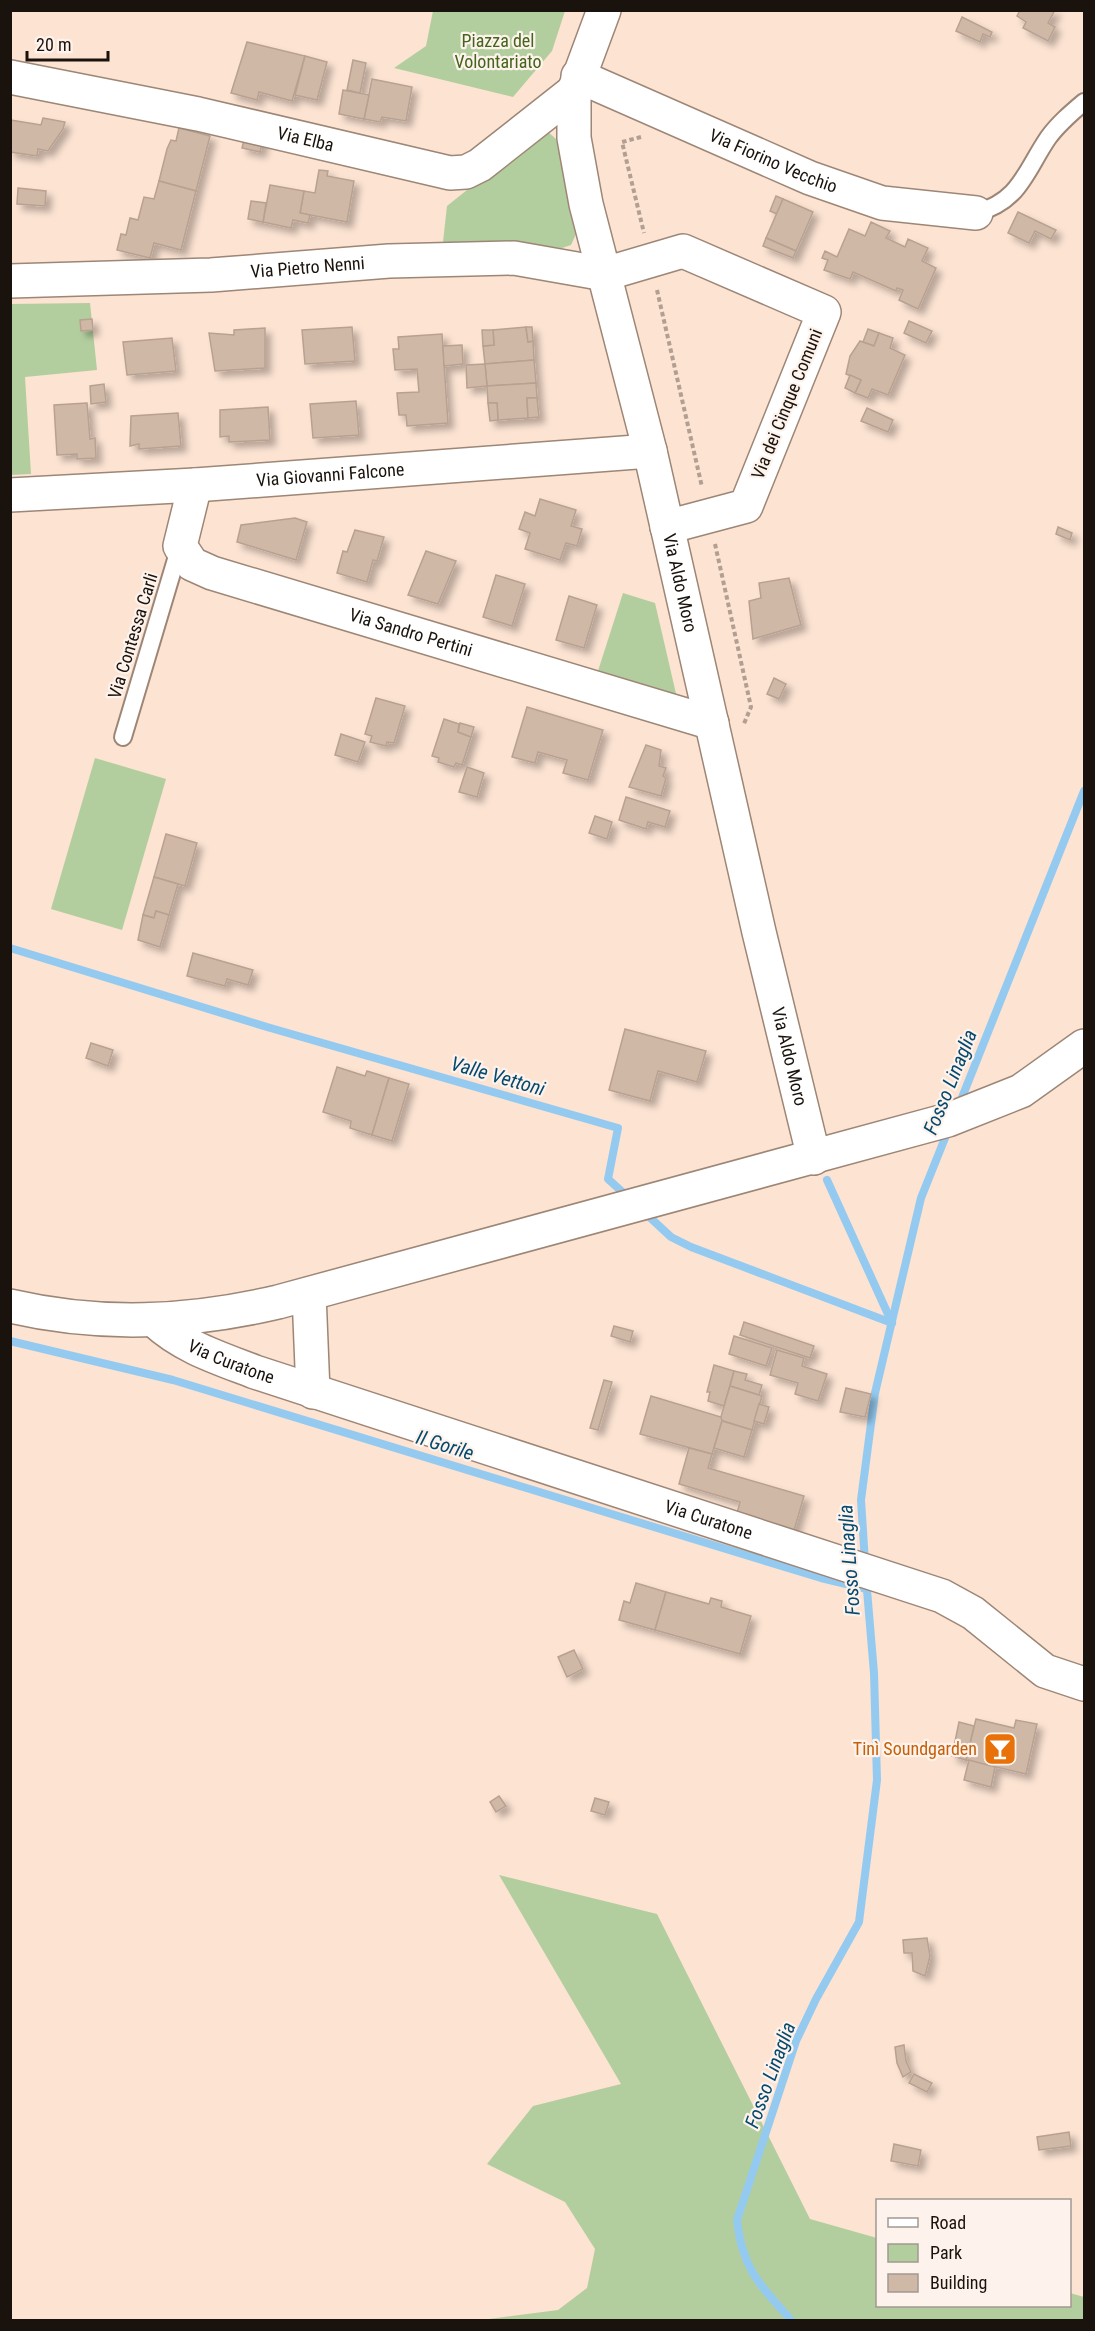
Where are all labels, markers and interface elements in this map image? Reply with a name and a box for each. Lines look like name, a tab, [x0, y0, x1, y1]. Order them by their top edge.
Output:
scale bar	[27, 24, 108, 62]
park label: Piazza del Volontariato	[455, 30, 541, 72]
text: 20 m	[36, 34, 71, 55]
street label: Via Elba	[275, 122, 336, 155]
street label: Via Fiorino Vecchio	[706, 124, 840, 197]
street label: Via Pietro Nenni	[250, 252, 366, 282]
street label: Via dei Cinque Comuni	[747, 326, 826, 482]
street label: Via Giovanni Falcone	[256, 458, 405, 490]
street label: Via Aldo Moro	[659, 532, 702, 634]
street label: Via Contessa Carli	[103, 570, 162, 701]
street label: Via Sandro Pertini	[347, 604, 475, 661]
street label: Via Aldo Moro	[768, 1005, 812, 1108]
water label: Fosso Linaglia	[918, 1026, 982, 1138]
water label: Valle Vettoni	[448, 1051, 548, 1101]
street label: Via Curatone	[184, 1335, 277, 1388]
water label: Il Gorile	[413, 1425, 477, 1465]
street label: Via Curatone	[662, 1495, 755, 1543]
water label: Fosso Linaglia	[833, 1504, 865, 1616]
bar icon: Tinì Soundgarden	[982, 1731, 1018, 1767]
place label: Tinì Soundgarden	[853, 1738, 977, 1759]
water label: Fosso Linaglia	[740, 2019, 800, 2131]
legend	[876, 2199, 1071, 2307]
text: Road	[930, 2212, 966, 2233]
text: Park	[930, 2242, 962, 2263]
text: Building	[930, 2272, 987, 2293]

